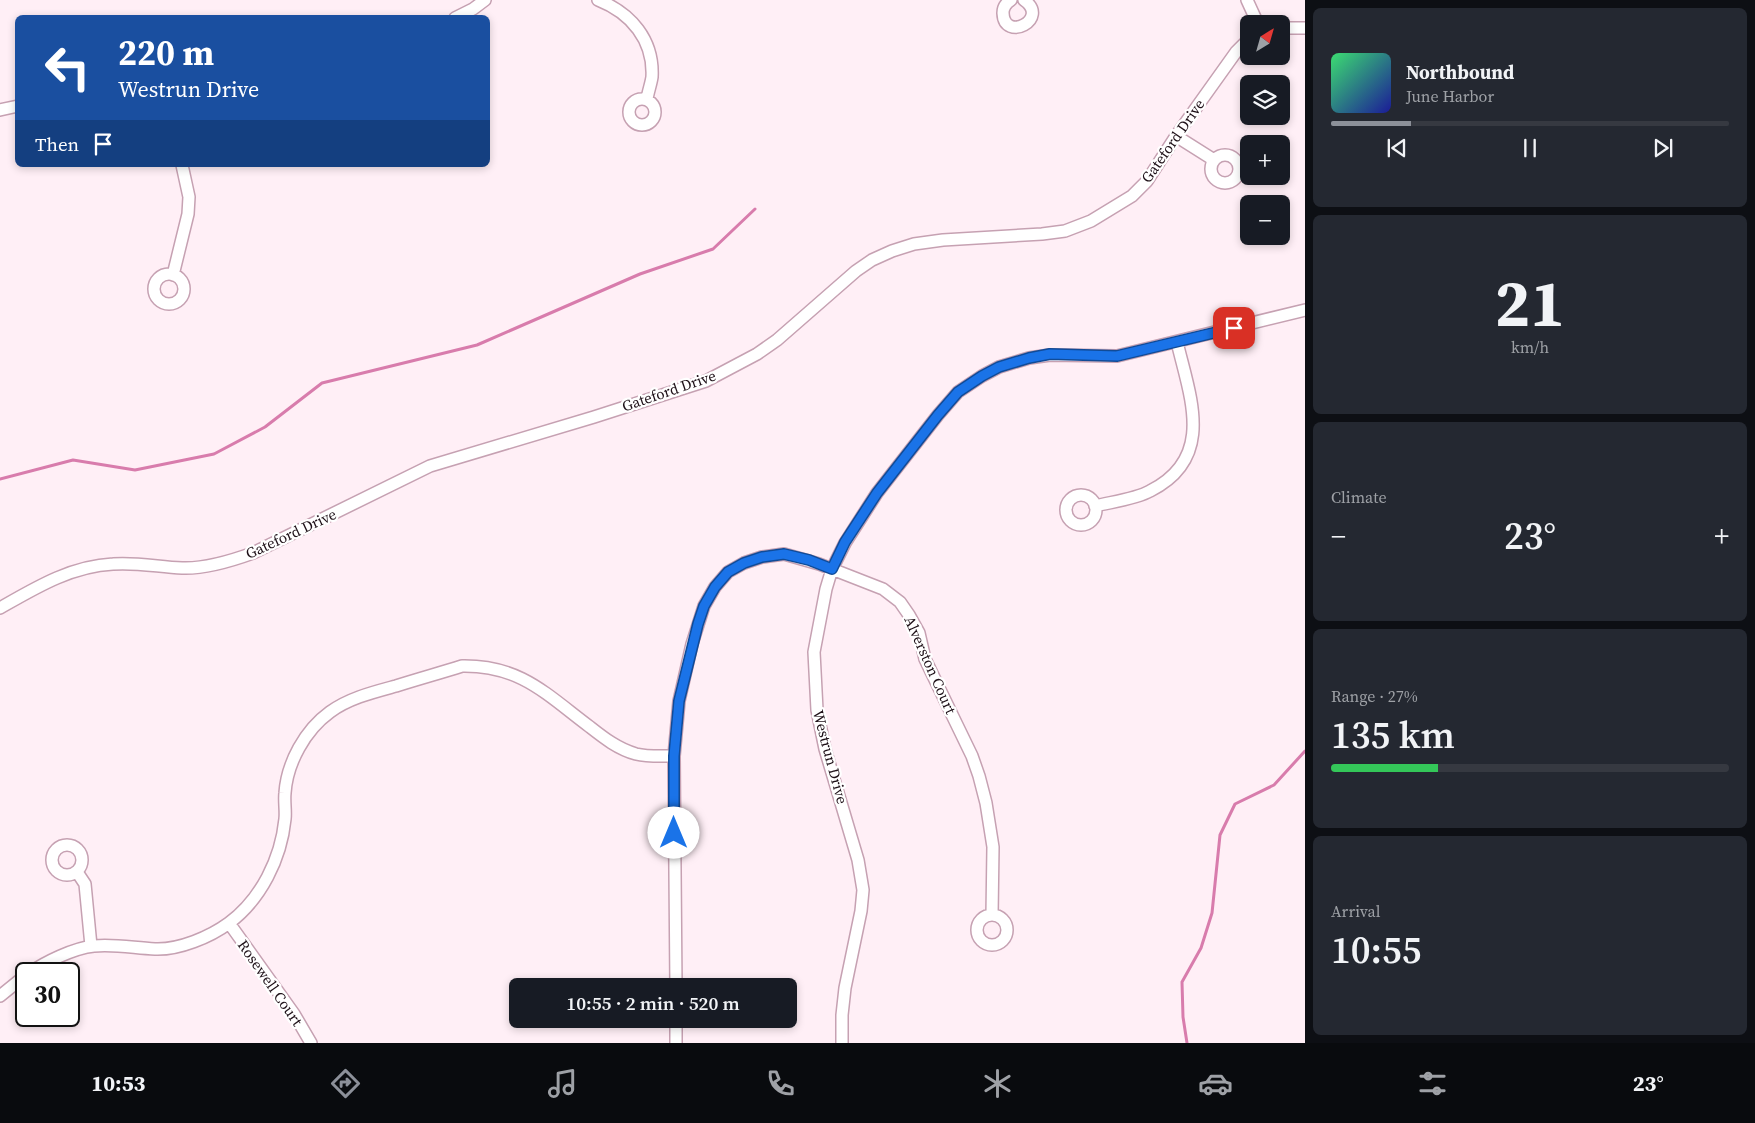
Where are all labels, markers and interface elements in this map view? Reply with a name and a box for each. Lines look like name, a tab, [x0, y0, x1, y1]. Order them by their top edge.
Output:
north arrow	[1240, 15, 1290, 65]
map controls	[1240, 15, 1290, 245]
text: 220 m	[118, 29, 214, 77]
icon: left	[35, 35, 100, 100]
text: Northbound	[1406, 59, 1514, 85]
text: Westrun Drive	[118, 74, 259, 104]
button: layers	[1240, 75, 1290, 125]
text: June Harbor	[1406, 85, 1494, 107]
street label: Gateford Drive	[1136, 94, 1209, 187]
icon: arrive	[89, 130, 117, 158]
text: Then	[35, 131, 79, 157]
icon: previous	[1383, 134, 1411, 162]
icon: pause	[1516, 134, 1544, 162]
icon: next	[1649, 134, 1677, 162]
button: +	[1240, 135, 1290, 185]
button: −	[1240, 195, 1290, 245]
text: 21	[1495, 259, 1565, 348]
pin	[1213, 307, 1255, 349]
icon: arrive	[1220, 314, 1248, 342]
text: km/h	[1511, 336, 1549, 358]
street label: Gateford Drive	[619, 365, 719, 416]
text: Climate	[1331, 486, 1387, 508]
street label: Gateford Drive	[242, 503, 340, 564]
text: 23°	[1504, 510, 1556, 562]
text: −	[1331, 517, 1346, 555]
text: +	[1714, 517, 1729, 555]
street label: Alverston Court	[899, 612, 962, 717]
text: Range · 27%	[1331, 685, 1418, 707]
street label: Westrun Drive	[808, 708, 853, 806]
text: 135 km	[1331, 709, 1455, 761]
position arrow	[647, 806, 699, 858]
text: Arrival	[1331, 900, 1380, 922]
text: 10:55	[1331, 924, 1421, 976]
street label: Rosewell Court	[233, 935, 308, 1030]
speed limit sign: 30	[15, 962, 80, 1027]
text: 10:55 · 2 min · 520 m	[566, 990, 740, 1016]
icon: directions	[328, 1066, 363, 1101]
icon: music	[545, 1066, 580, 1101]
icon: phone	[763, 1066, 798, 1101]
icon: climate	[980, 1066, 1015, 1101]
icon: car	[1198, 1066, 1233, 1101]
icon: filters	[1415, 1066, 1450, 1101]
text: 10:53	[91, 1068, 146, 1098]
text: 23°	[1633, 1068, 1664, 1098]

